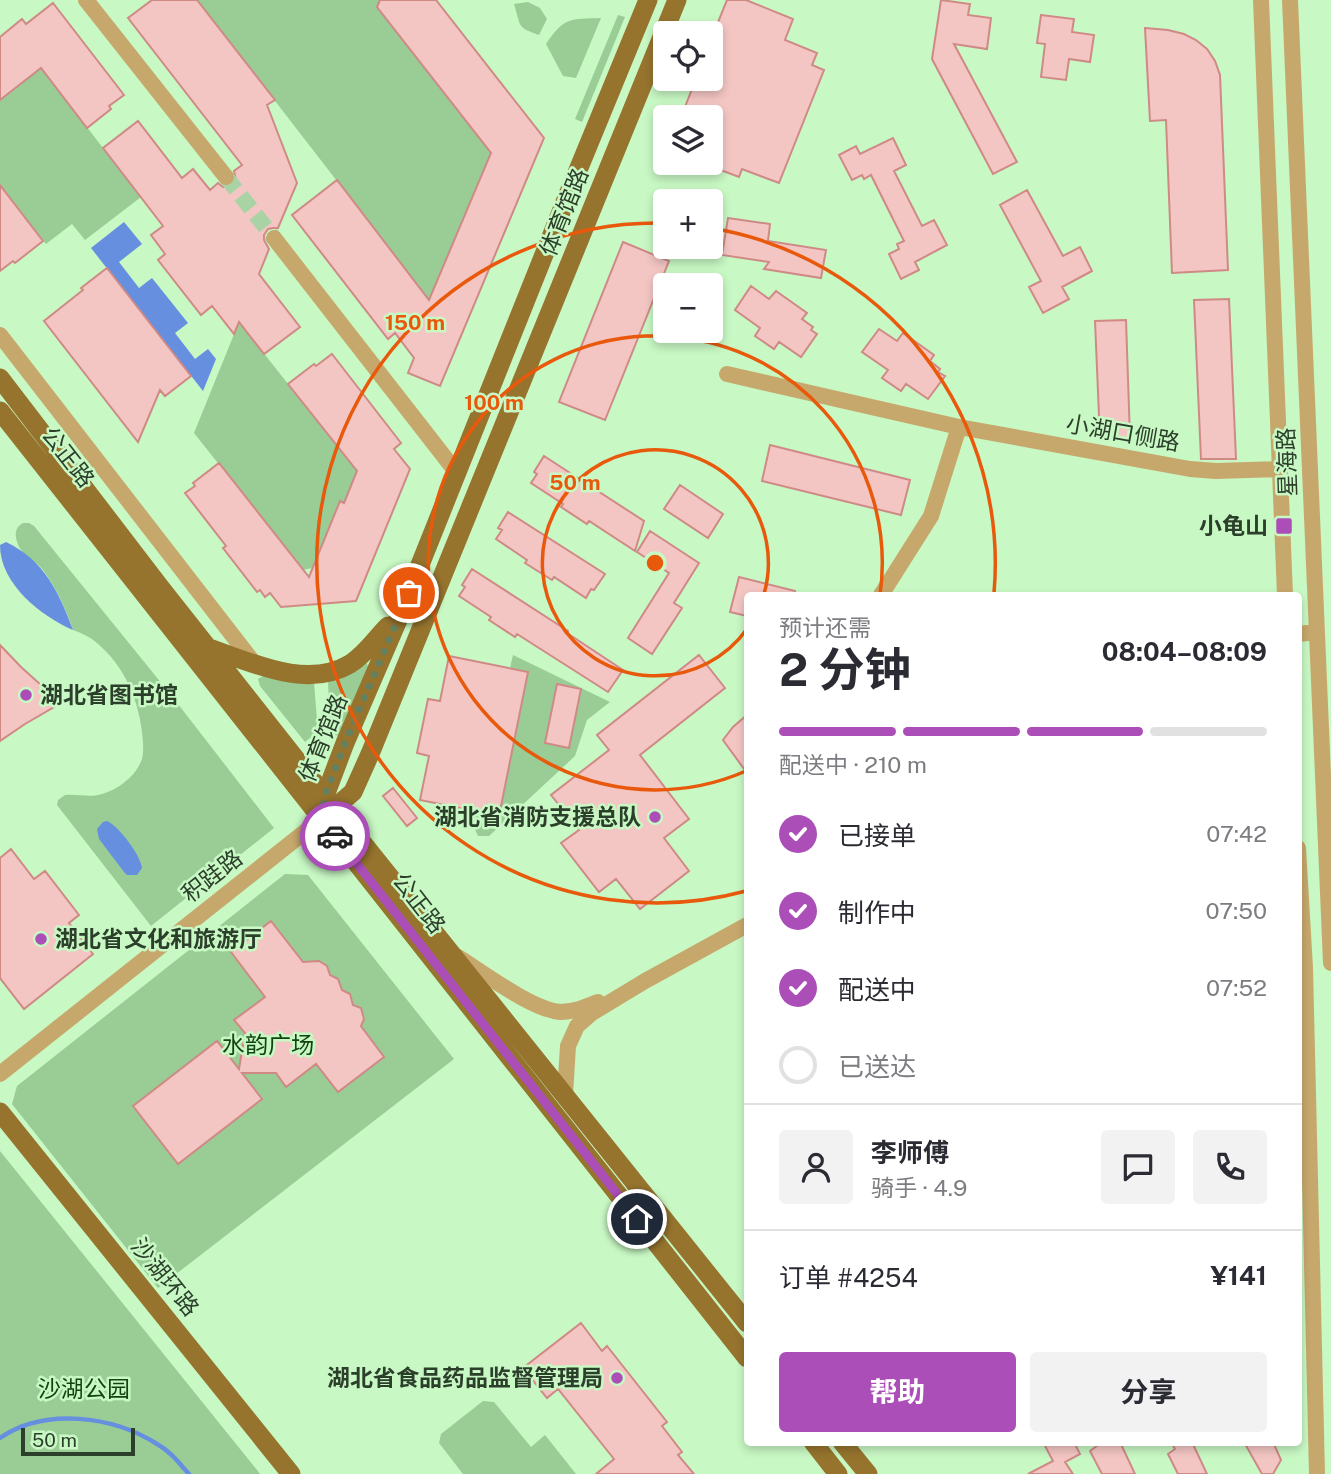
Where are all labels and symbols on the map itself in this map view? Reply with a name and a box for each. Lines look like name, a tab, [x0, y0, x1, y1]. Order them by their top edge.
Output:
street label: 体育馆路	[534, 164, 593, 260]
text: 150 m	[385, 310, 445, 335]
text: 100 m	[464, 390, 524, 415]
street label: 小湖口侧路	[1064, 409, 1182, 456]
street label: 公正路	[37, 421, 100, 492]
street label: 星海路	[1272, 427, 1301, 497]
text: 50 m	[549, 470, 601, 495]
place label: 小龟山	[1199, 512, 1268, 539]
marker: 小龟山	[1274, 516, 1294, 536]
centre of rings	[643, 551, 667, 575]
pin	[379, 563, 439, 623]
place label: 湖北省图书馆	[40, 681, 178, 708]
marker: 湖北省图书馆	[18, 687, 34, 703]
street label: 体育馆路	[293, 690, 352, 786]
courier	[300, 801, 370, 871]
place label: 湖北省消防支援总队	[434, 803, 641, 830]
marker: 湖北省消防支援总队	[647, 809, 663, 825]
street label: 积跬路	[176, 844, 247, 907]
street label: 公正路	[388, 867, 451, 938]
place label: 湖北省文化和旅游厅	[55, 925, 262, 952]
marker: 湖北省文化和旅游厅	[33, 931, 49, 947]
park label: 水韵广场	[222, 1031, 314, 1058]
pin	[607, 1189, 667, 1249]
street label: 沙湖环路	[126, 1232, 205, 1321]
place label: 湖北省食品药品监督管理局	[327, 1364, 603, 1391]
marker: 湖北省食品药品监督管理局	[609, 1370, 625, 1386]
park label: 沙湖公园	[38, 1375, 130, 1402]
scale bar	[21, 1425, 135, 1457]

